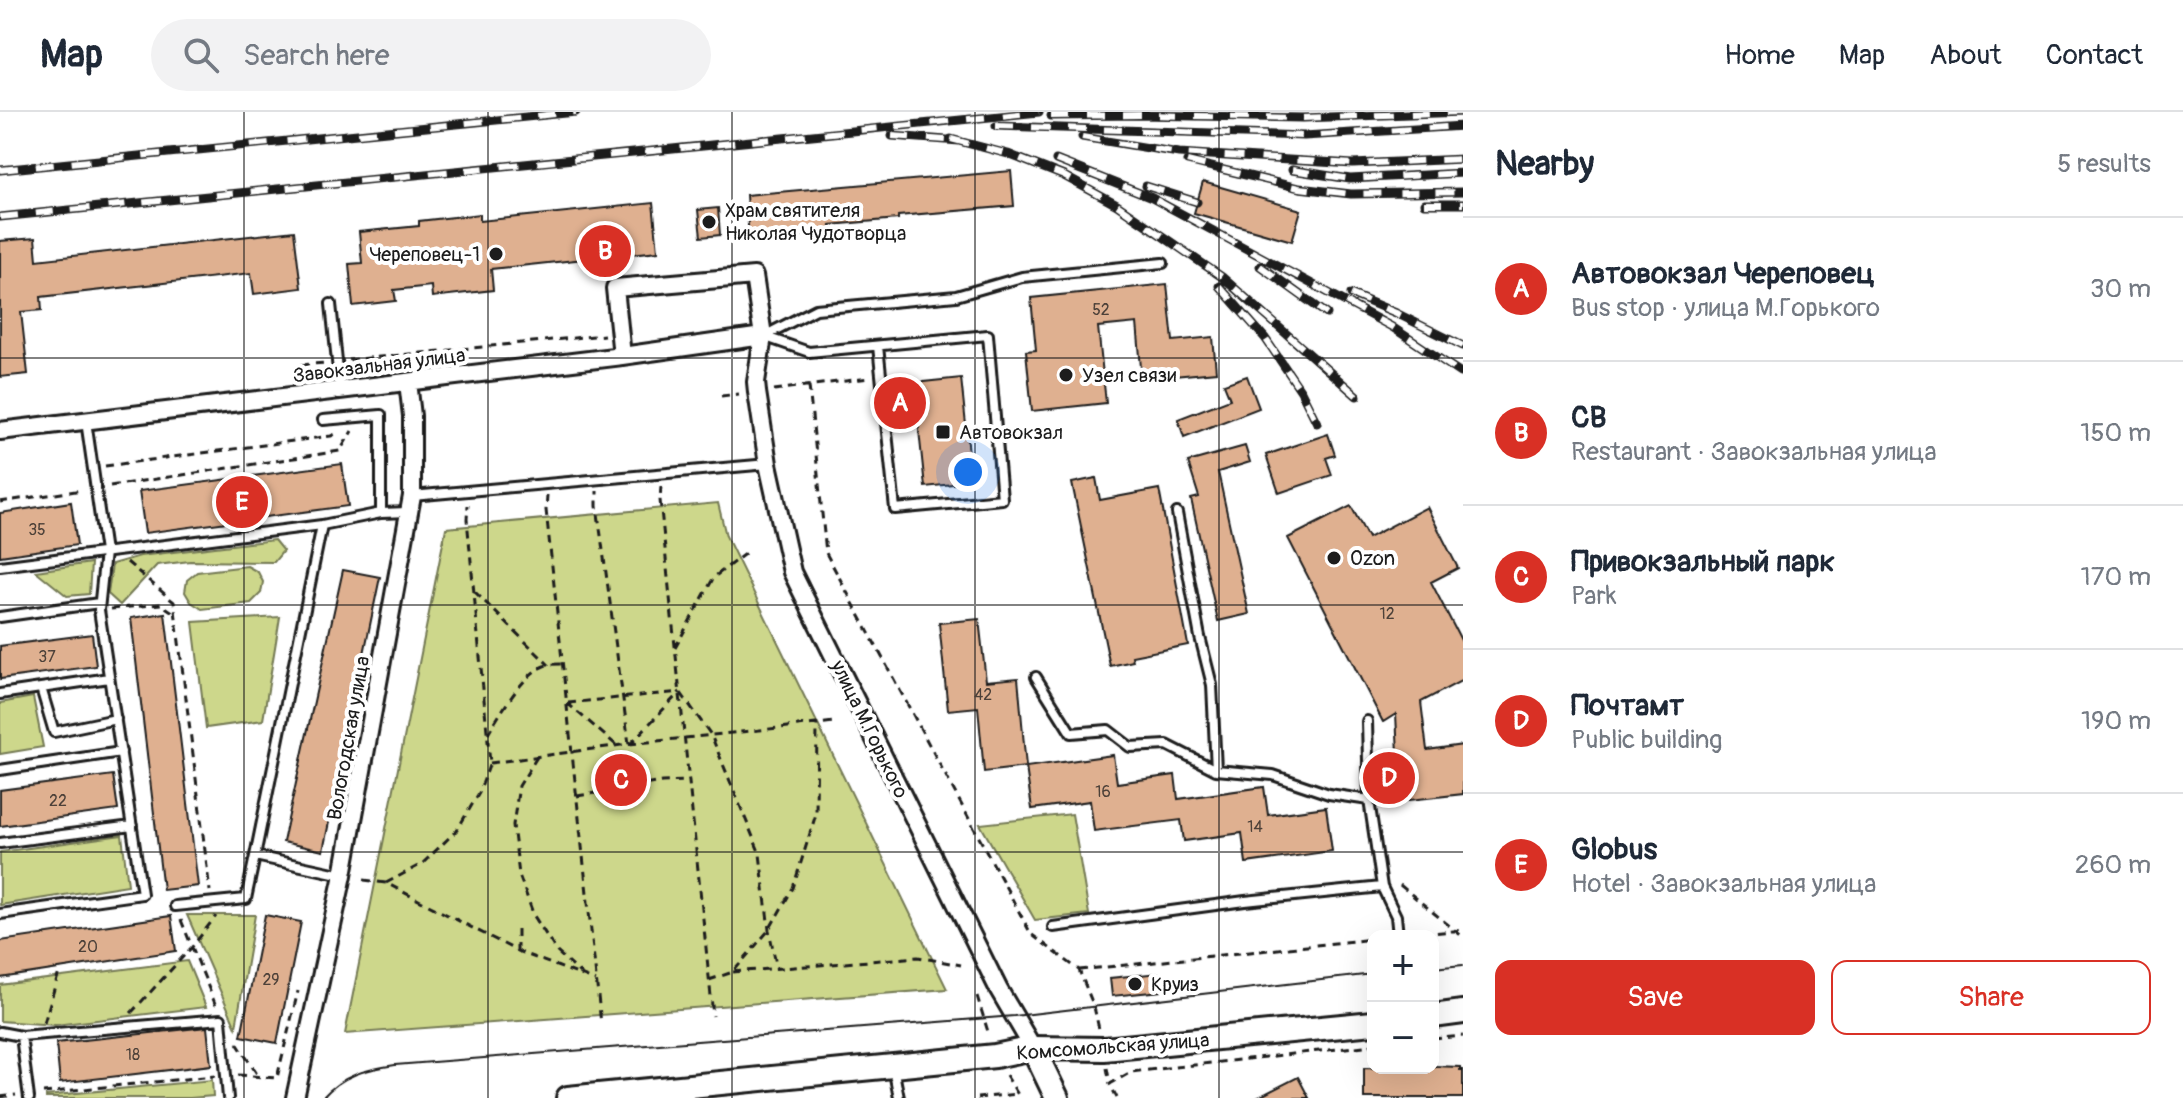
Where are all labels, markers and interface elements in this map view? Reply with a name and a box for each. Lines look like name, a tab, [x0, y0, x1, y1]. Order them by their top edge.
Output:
search box	[151, 19, 711, 91]
text: Map	[40, 31, 103, 79]
icon: search	[179, 33, 223, 77]
text: Search here	[243, 37, 390, 74]
text: Home	[1724, 38, 1795, 73]
text: Map	[1839, 38, 1885, 73]
text: About	[1929, 38, 2002, 73]
text: Contact	[2046, 38, 2143, 73]
text: Nearby	[1495, 143, 1594, 186]
text: 5 results	[2057, 148, 2151, 180]
place label: Храм святителя Николая Чудотворца	[725, 198, 906, 246]
marker: Храм святителя Николая Чудотворца	[700, 213, 718, 231]
pin: B	[579, 221, 631, 281]
place label: Череповец-1	[369, 242, 480, 267]
marker: Череповец-1	[487, 245, 505, 263]
text: Автовокзал Череповец	[1571, 255, 1875, 292]
text: A	[1513, 273, 1529, 305]
text: 30 m	[2090, 273, 2151, 305]
text: Bus stop · улица М.Горького	[1571, 292, 1880, 324]
house number: 52	[1092, 300, 1110, 320]
street label: Завокзальная улица	[291, 343, 467, 388]
place label: Узел связи	[1082, 363, 1176, 388]
marker: Узел связи	[1057, 366, 1075, 384]
pin: A	[874, 373, 926, 433]
text: СВ	[1571, 399, 1607, 436]
text: B	[1514, 417, 1528, 449]
text: 150 m	[2080, 417, 2151, 449]
place label: Автовокзал	[959, 420, 1063, 445]
marker: Автовокзал	[934, 423, 952, 441]
text: Restaurant · Завокзальная улица	[1571, 436, 1937, 468]
your location	[948, 452, 988, 492]
pin: E	[216, 472, 268, 532]
house number: 35	[28, 520, 46, 540]
text: Привокзальный парк	[1571, 543, 1835, 580]
place label: Ozon	[1350, 546, 1395, 571]
marker: Ozon	[1325, 549, 1343, 567]
text: C	[1513, 561, 1529, 593]
text: 170 m	[2081, 561, 2151, 593]
text: Park	[1571, 580, 1617, 612]
house number: 12	[1379, 604, 1395, 624]
house number: 37	[38, 647, 56, 667]
street label: Вологодская улица	[322, 654, 375, 822]
street label: улица М.Горького	[825, 655, 914, 803]
house number: 42	[974, 685, 992, 705]
text: Почтамт	[1571, 687, 1684, 724]
text: D	[1513, 705, 1529, 737]
text: 190 m	[2081, 705, 2151, 737]
text: Public building	[1571, 724, 1722, 756]
pin: D	[1363, 748, 1415, 808]
pin: C	[595, 750, 647, 810]
house number: 16	[1095, 782, 1111, 802]
house number: 22	[49, 791, 67, 811]
house number: 14	[1247, 817, 1263, 837]
text: Globus	[1571, 831, 1657, 868]
text: E	[1514, 849, 1528, 881]
text: 260 m	[2075, 849, 2151, 881]
text: Hotel · Завокзальная улица	[1571, 868, 1876, 900]
map controls	[1367, 930, 1439, 1074]
button: +	[1367, 930, 1439, 1002]
house number: 20	[78, 937, 98, 957]
button: Save	[1495, 960, 1815, 1035]
button: Share	[1831, 960, 2151, 1035]
house number: 29	[262, 970, 280, 990]
place label: Круиз	[1151, 972, 1199, 997]
marker: Круиз	[1126, 975, 1144, 993]
button: −	[1367, 1002, 1439, 1074]
street label: Комсомольская улица	[1016, 1027, 1210, 1066]
house number: 18	[126, 1045, 140, 1065]

